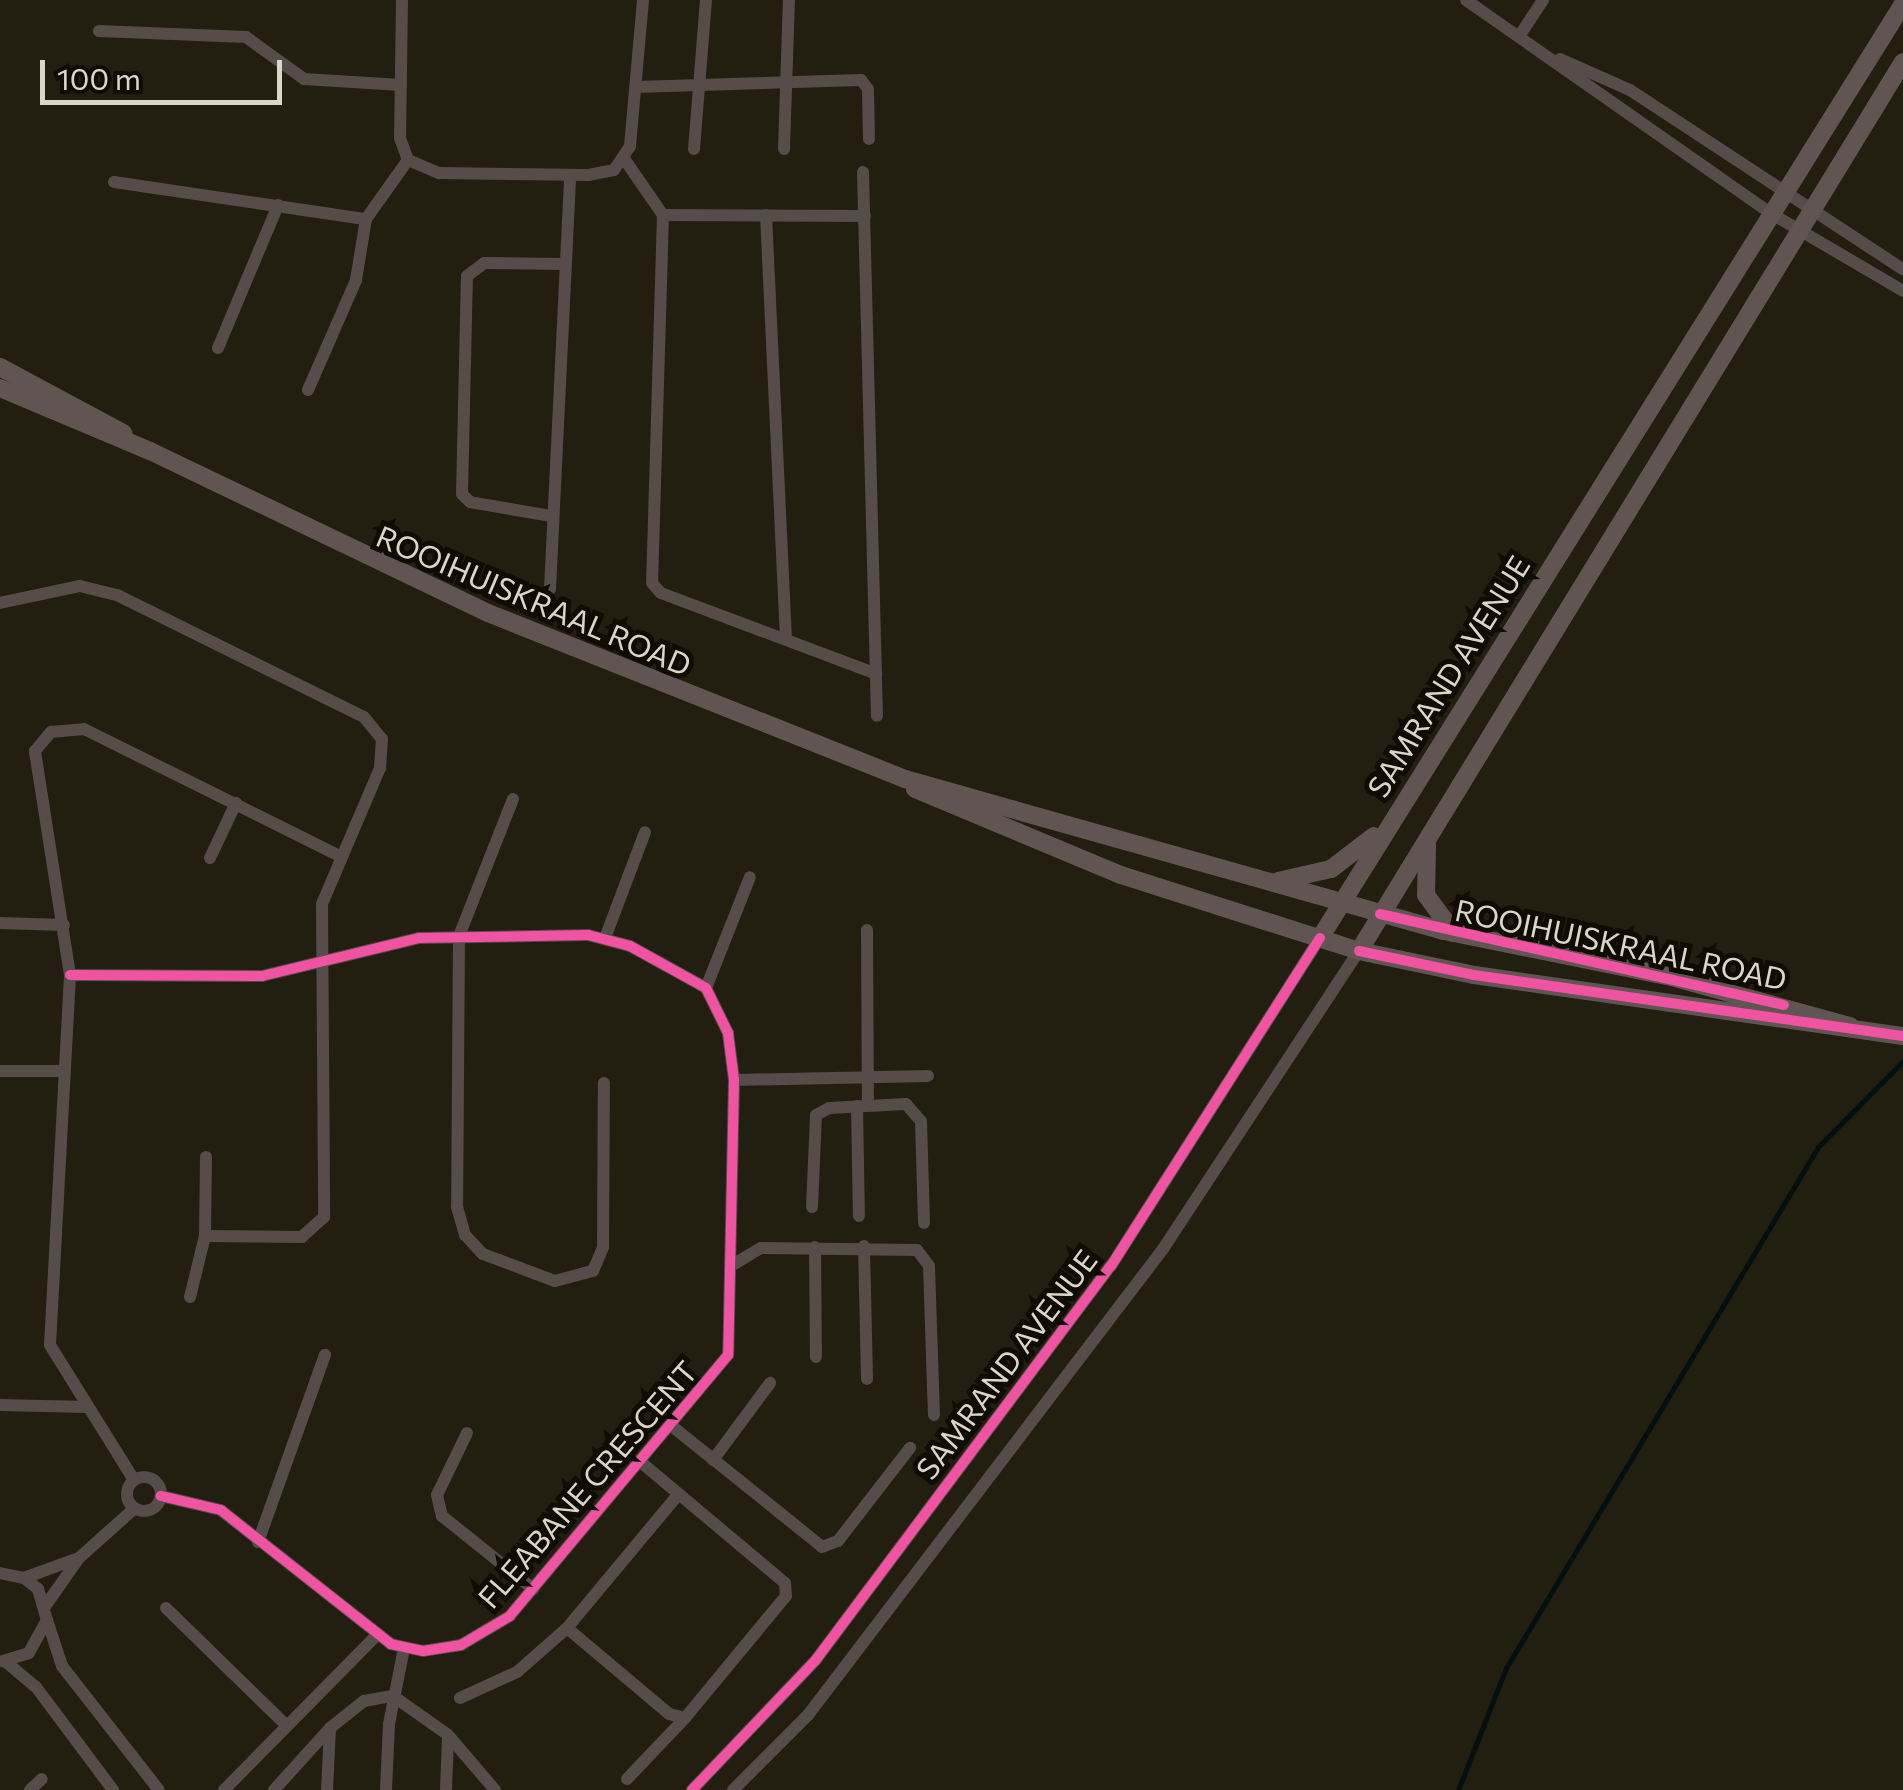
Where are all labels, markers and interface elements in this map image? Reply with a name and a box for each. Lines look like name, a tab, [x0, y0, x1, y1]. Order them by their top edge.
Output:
scale bar	[45, 40, 288, 102]
text: 100 m	[57, 59, 141, 96]
street label: ROOIHUISKRAAL ROAD	[371, 517, 697, 683]
street label: SAMRAND AVENUE	[1359, 549, 1537, 803]
street label: ROOIHUISKRAAL ROAD	[1452, 891, 1790, 997]
street label: SAMRAND AVENUE	[908, 1242, 1104, 1486]
street label: FLEABANE CRESCENT	[470, 1353, 704, 1615]

